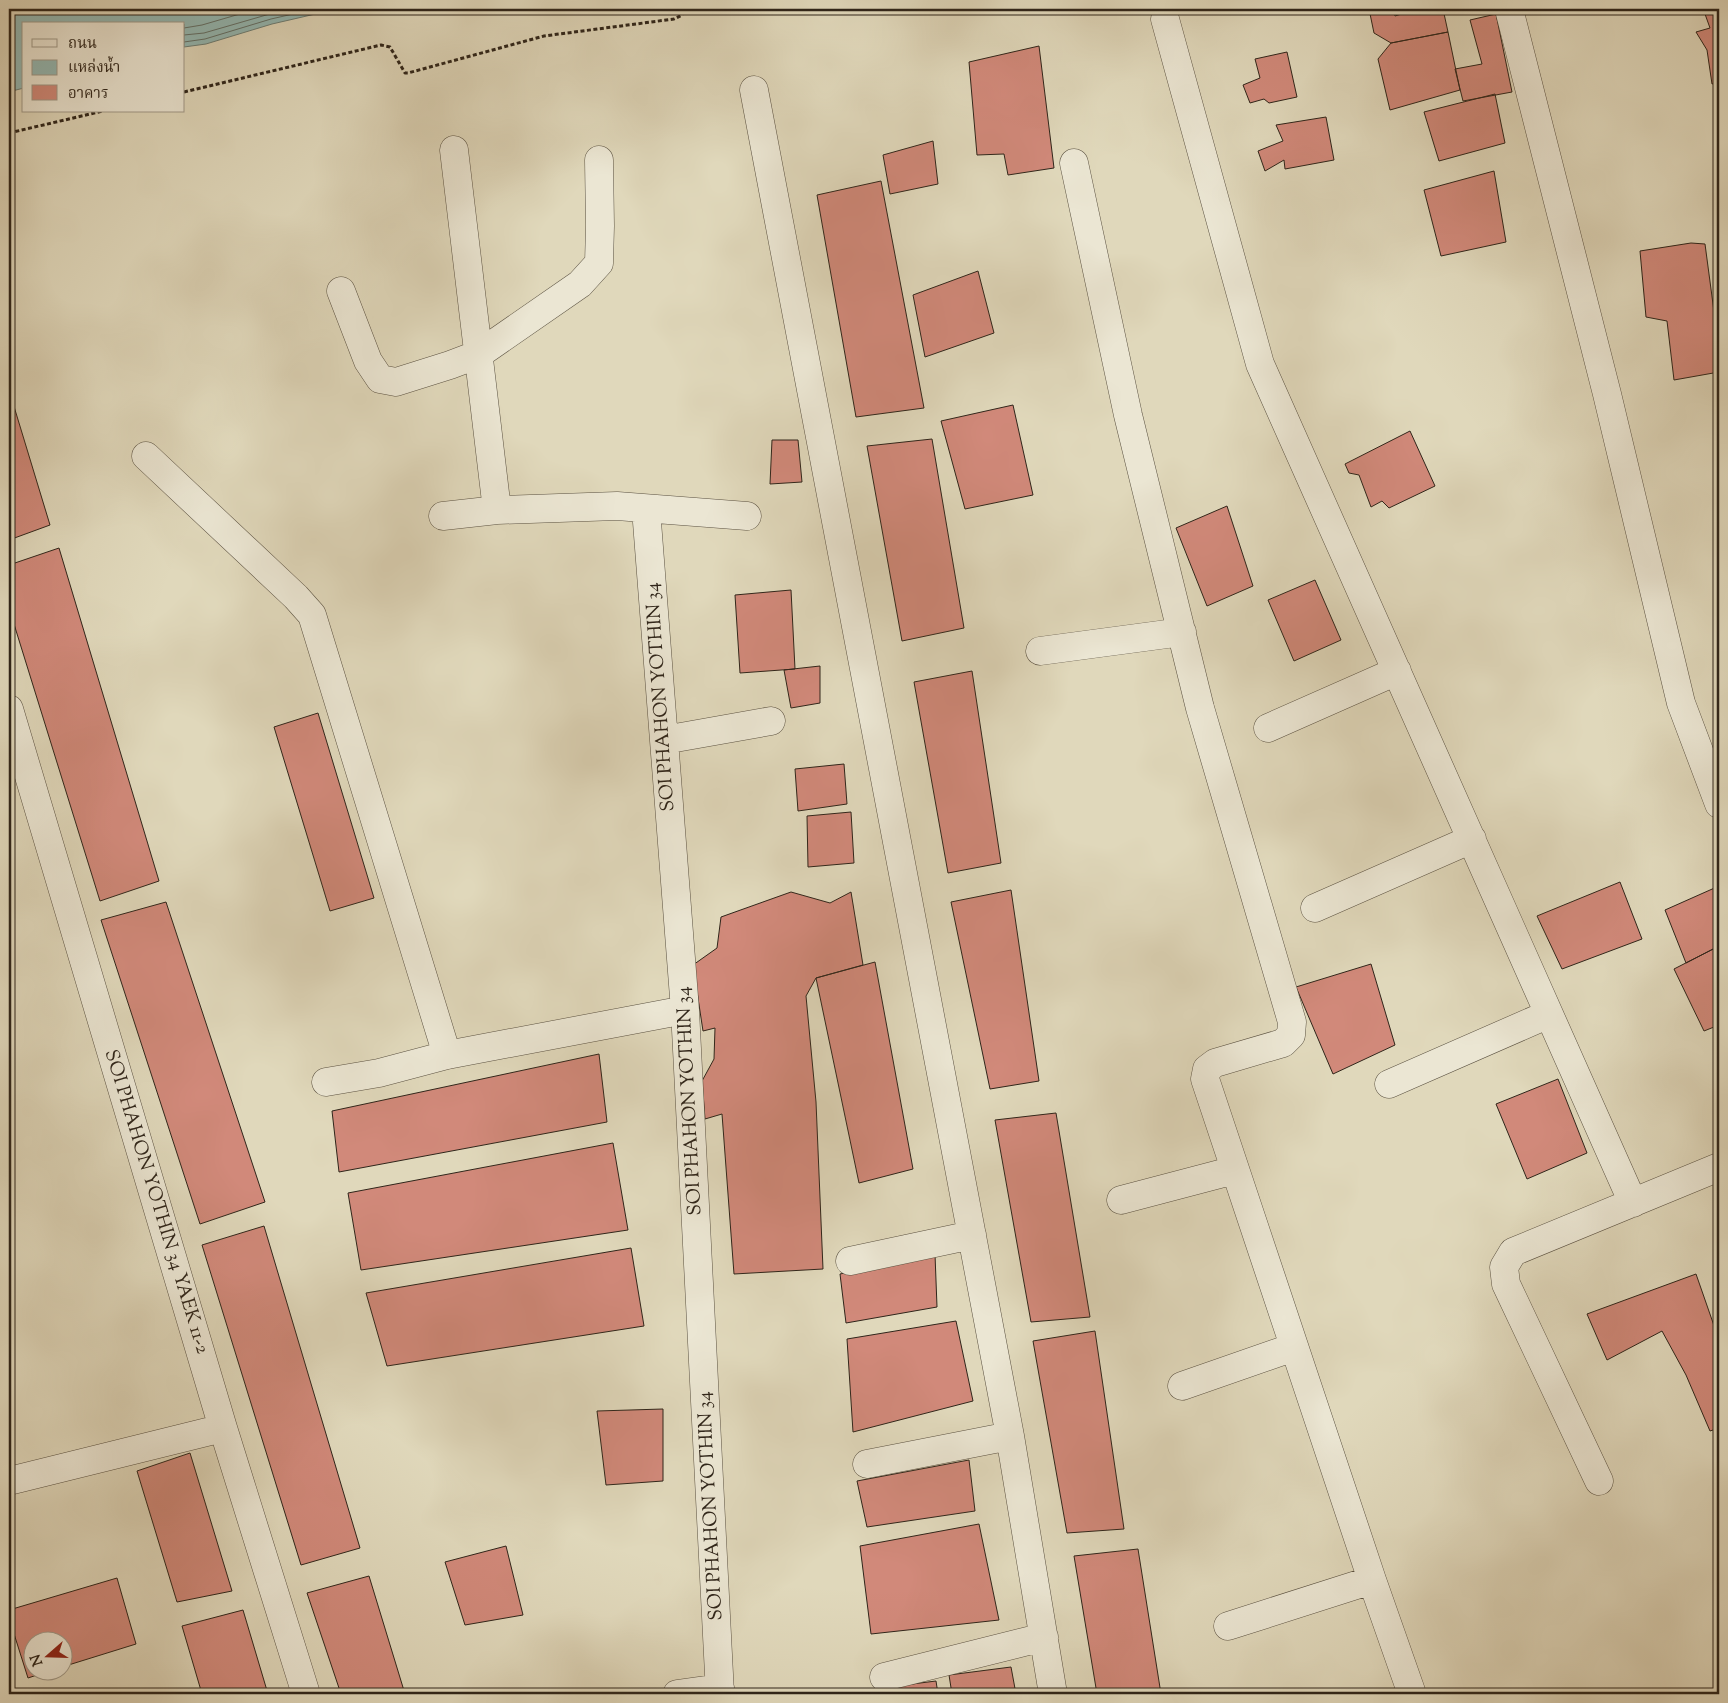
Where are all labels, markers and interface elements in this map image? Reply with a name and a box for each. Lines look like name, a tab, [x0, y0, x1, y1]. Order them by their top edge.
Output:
legend	[22, 22, 185, 112]
text: ถนน	[68, 34, 97, 55]
text: แหล่งน้ำ	[68, 56, 120, 79]
text: อาคาร	[68, 84, 108, 105]
street label: SOI PHAHON YOTHIN 34	[640, 581, 682, 812]
street label: SOI PHAHON YOTHIN 34	[670, 985, 709, 1216]
street label: SOI PHAHON YOTHIN 34 YAEK 11-2	[97, 1047, 215, 1358]
street label: SOI PHAHON YOTHIN 34	[691, 1390, 730, 1621]
north arrow	[22, 1630, 72, 1680]
text: N	[26, 1651, 49, 1668]

